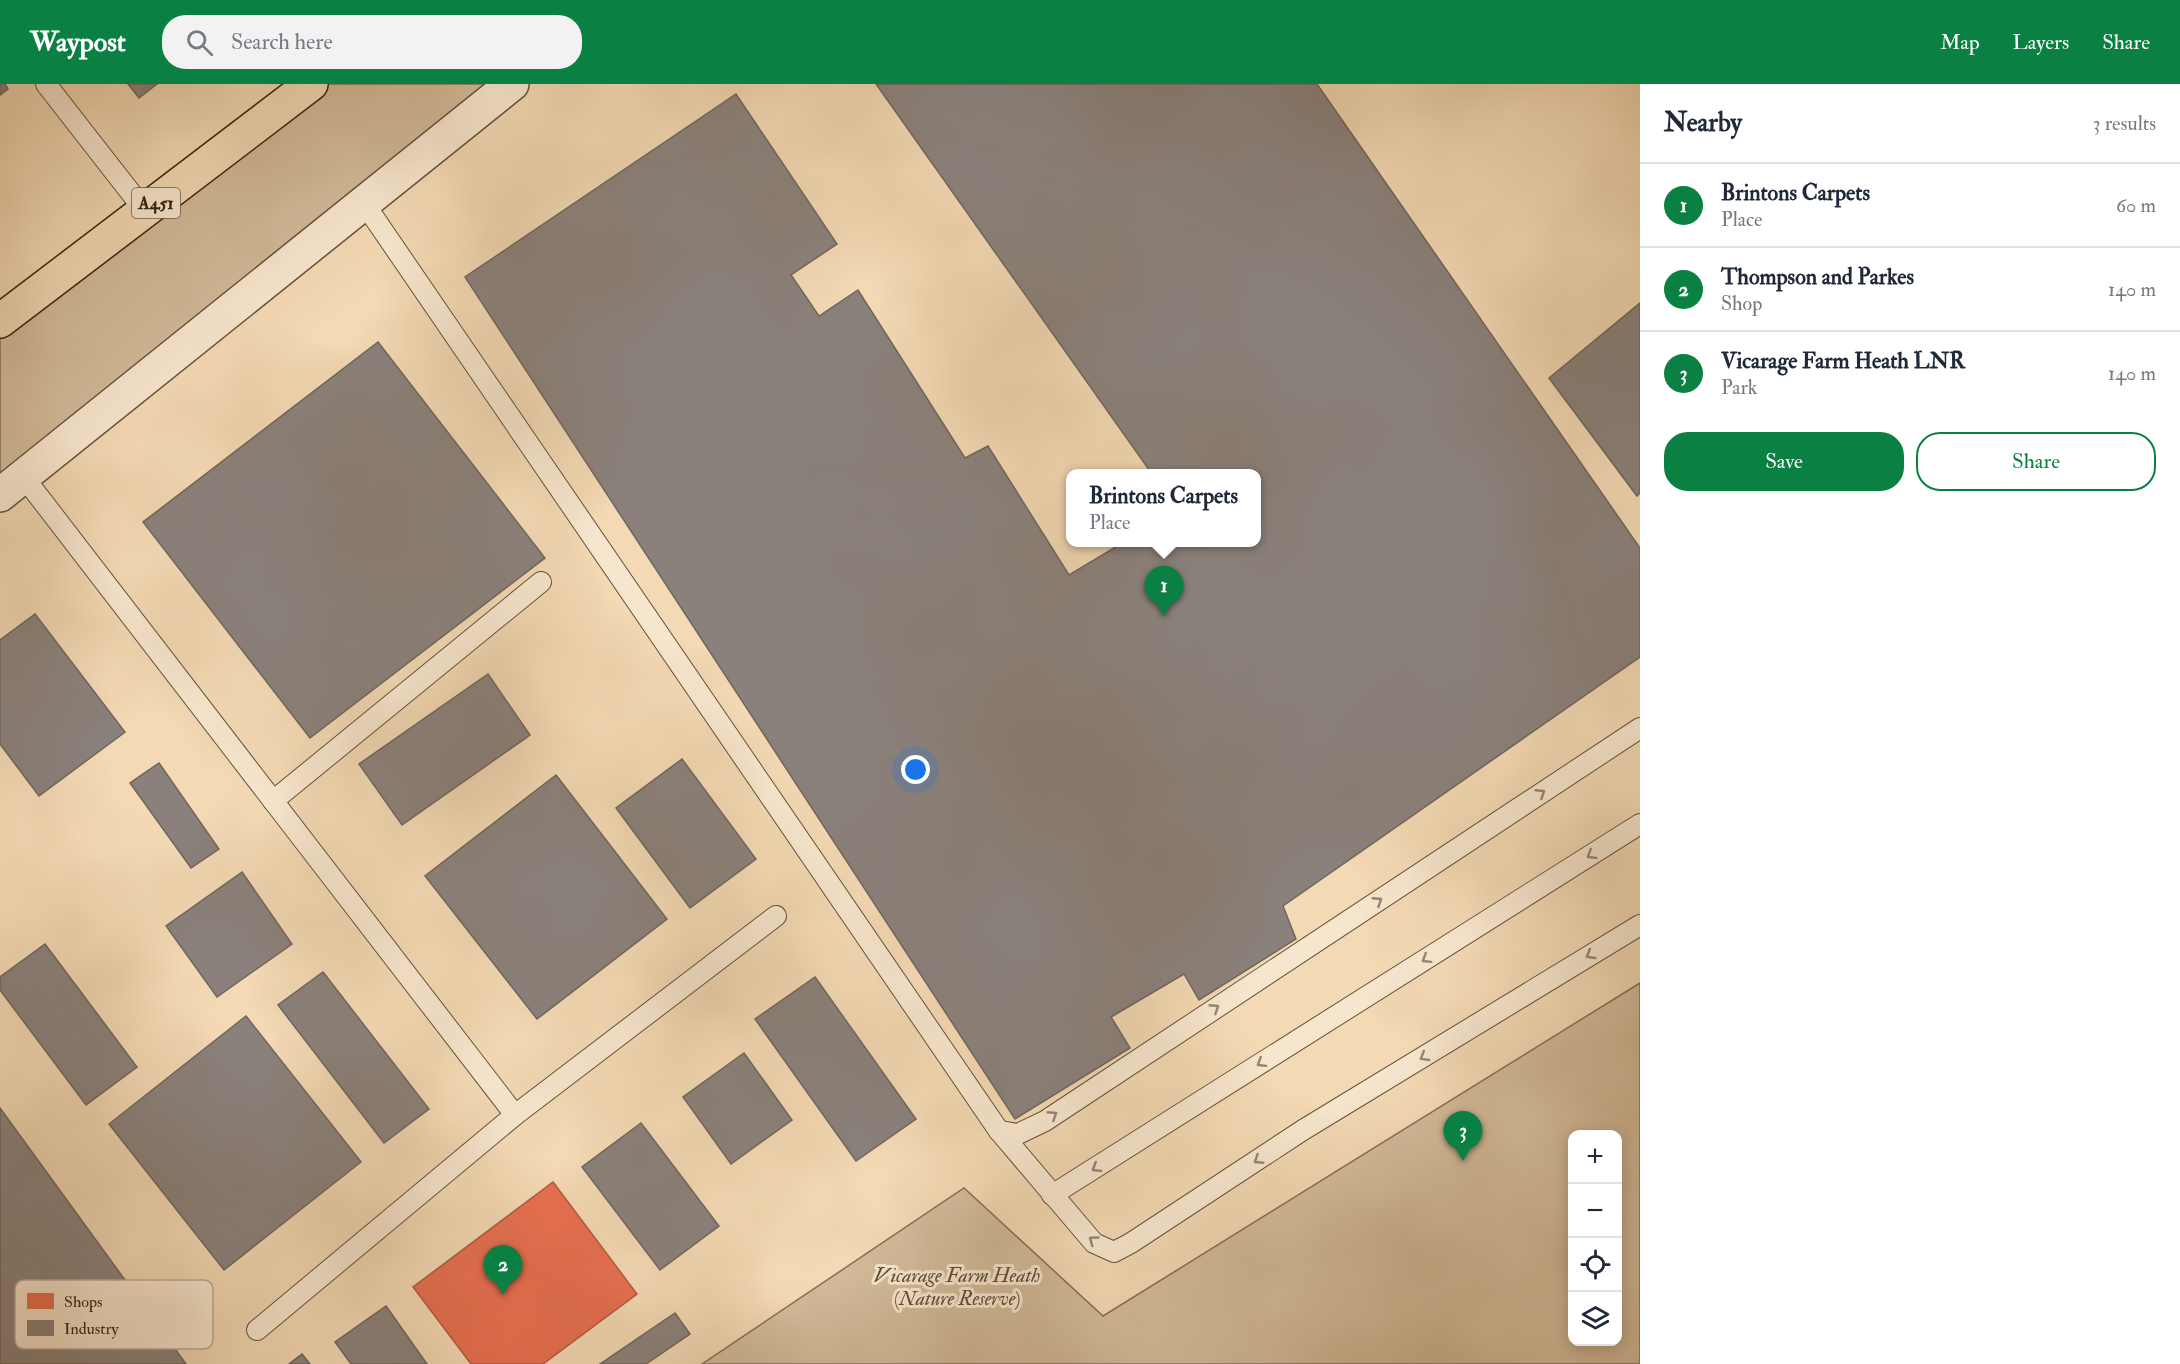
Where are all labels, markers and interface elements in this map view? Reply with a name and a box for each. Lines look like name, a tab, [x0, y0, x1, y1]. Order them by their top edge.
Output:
search box	[162, 15, 582, 69]
text: Waypost	[30, 25, 126, 60]
icon: search	[183, 26, 216, 59]
text: Search here	[231, 28, 333, 56]
text: Map	[1940, 29, 1980, 56]
text: Layers	[2013, 29, 2069, 56]
text: Share	[2102, 29, 2150, 56]
text: Nearby	[1664, 107, 1742, 139]
text: 3 results	[2093, 111, 2156, 136]
text: Brintons Carpets	[1721, 179, 1870, 207]
road number: A451	[132, 188, 180, 218]
text: 1	[1680, 193, 1687, 218]
text: 60 m	[2116, 193, 2156, 218]
text: Place	[1721, 207, 1762, 232]
text: Thompson and Parkes	[1721, 263, 1914, 291]
text: 2	[1678, 277, 1689, 302]
text: 140 m	[2108, 277, 2156, 302]
text: Shop	[1721, 291, 1762, 316]
text: Vicarage Farm Heath LNR	[1721, 347, 1965, 375]
text: 3	[1680, 361, 1687, 386]
text: 140 m	[2108, 361, 2156, 386]
text: Park	[1721, 375, 1757, 400]
button: Save	[1664, 432, 1904, 491]
button: Share	[1916, 432, 2156, 491]
popup	[1066, 469, 1261, 547]
text: Brintons Carpets	[1089, 482, 1238, 510]
text: Place	[1089, 510, 1130, 535]
pin: 1	[1144, 566, 1184, 616]
your location	[901, 755, 930, 784]
one-way arrow	[1534, 789, 1545, 800]
one-way arrow	[1586, 848, 1597, 859]
one-way arrow	[1372, 896, 1382, 908]
one-way arrow	[1586, 948, 1596, 960]
one-way arrow	[1422, 952, 1432, 964]
one-way arrow	[1209, 1004, 1220, 1015]
one-way arrow	[1420, 1049, 1430, 1061]
one-way arrow	[1257, 1056, 1267, 1068]
one-way arrow	[1046, 1112, 1057, 1123]
pin: 3	[1444, 1112, 1482, 1161]
map controls	[1568, 1130, 1622, 1346]
button: +	[1568, 1130, 1622, 1184]
one-way arrow	[1254, 1153, 1265, 1164]
one-way arrow	[1092, 1160, 1102, 1172]
button: −	[1568, 1184, 1622, 1238]
one-way arrow	[1089, 1236, 1100, 1247]
button: locate	[1568, 1238, 1622, 1292]
pin: 2	[484, 1246, 522, 1295]
park label: Vicarage Farm Heath (Nature Reserve)	[874, 1263, 1040, 1311]
legend	[15, 1280, 213, 1349]
text: Shops	[64, 1292, 103, 1313]
button: layers	[1568, 1292, 1622, 1346]
text: Industry	[64, 1319, 119, 1339]

